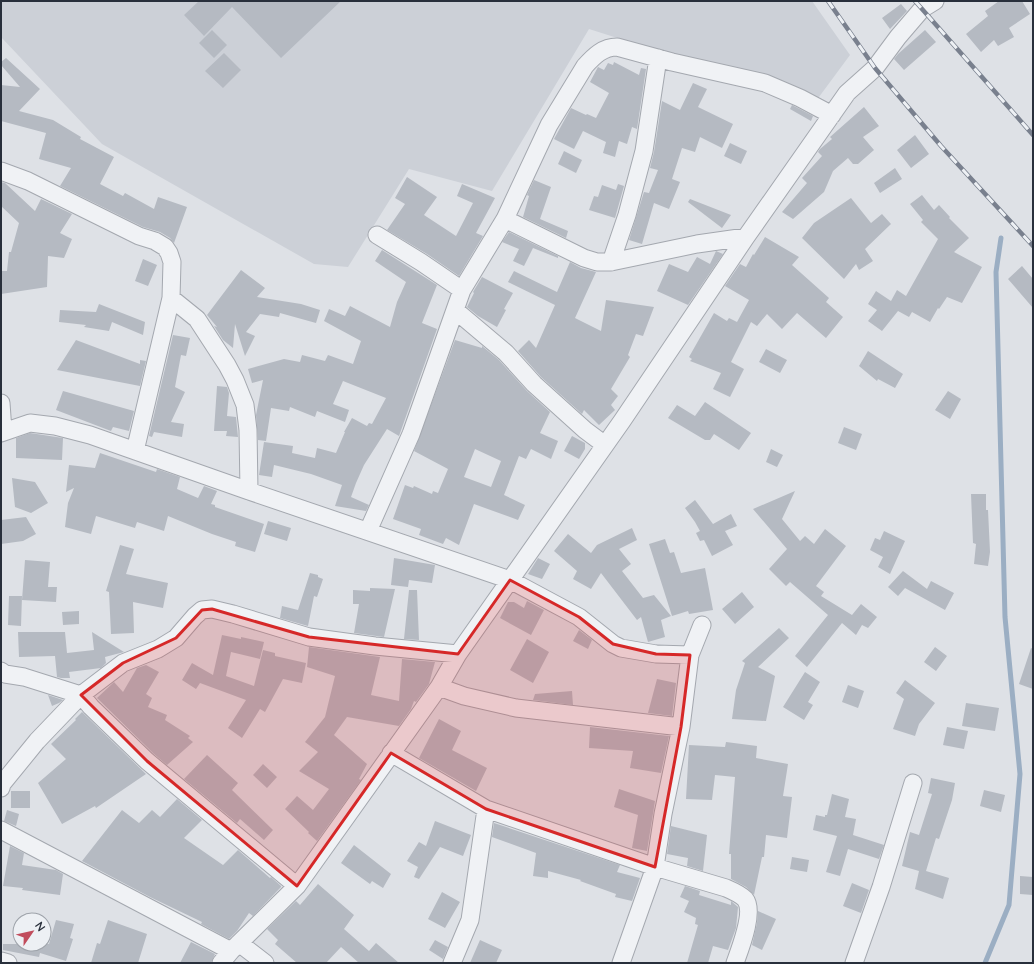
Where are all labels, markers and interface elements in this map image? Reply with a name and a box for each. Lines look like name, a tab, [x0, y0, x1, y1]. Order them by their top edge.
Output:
north arrow	[12, 912, 52, 952]
text: N	[33, 919, 48, 933]

